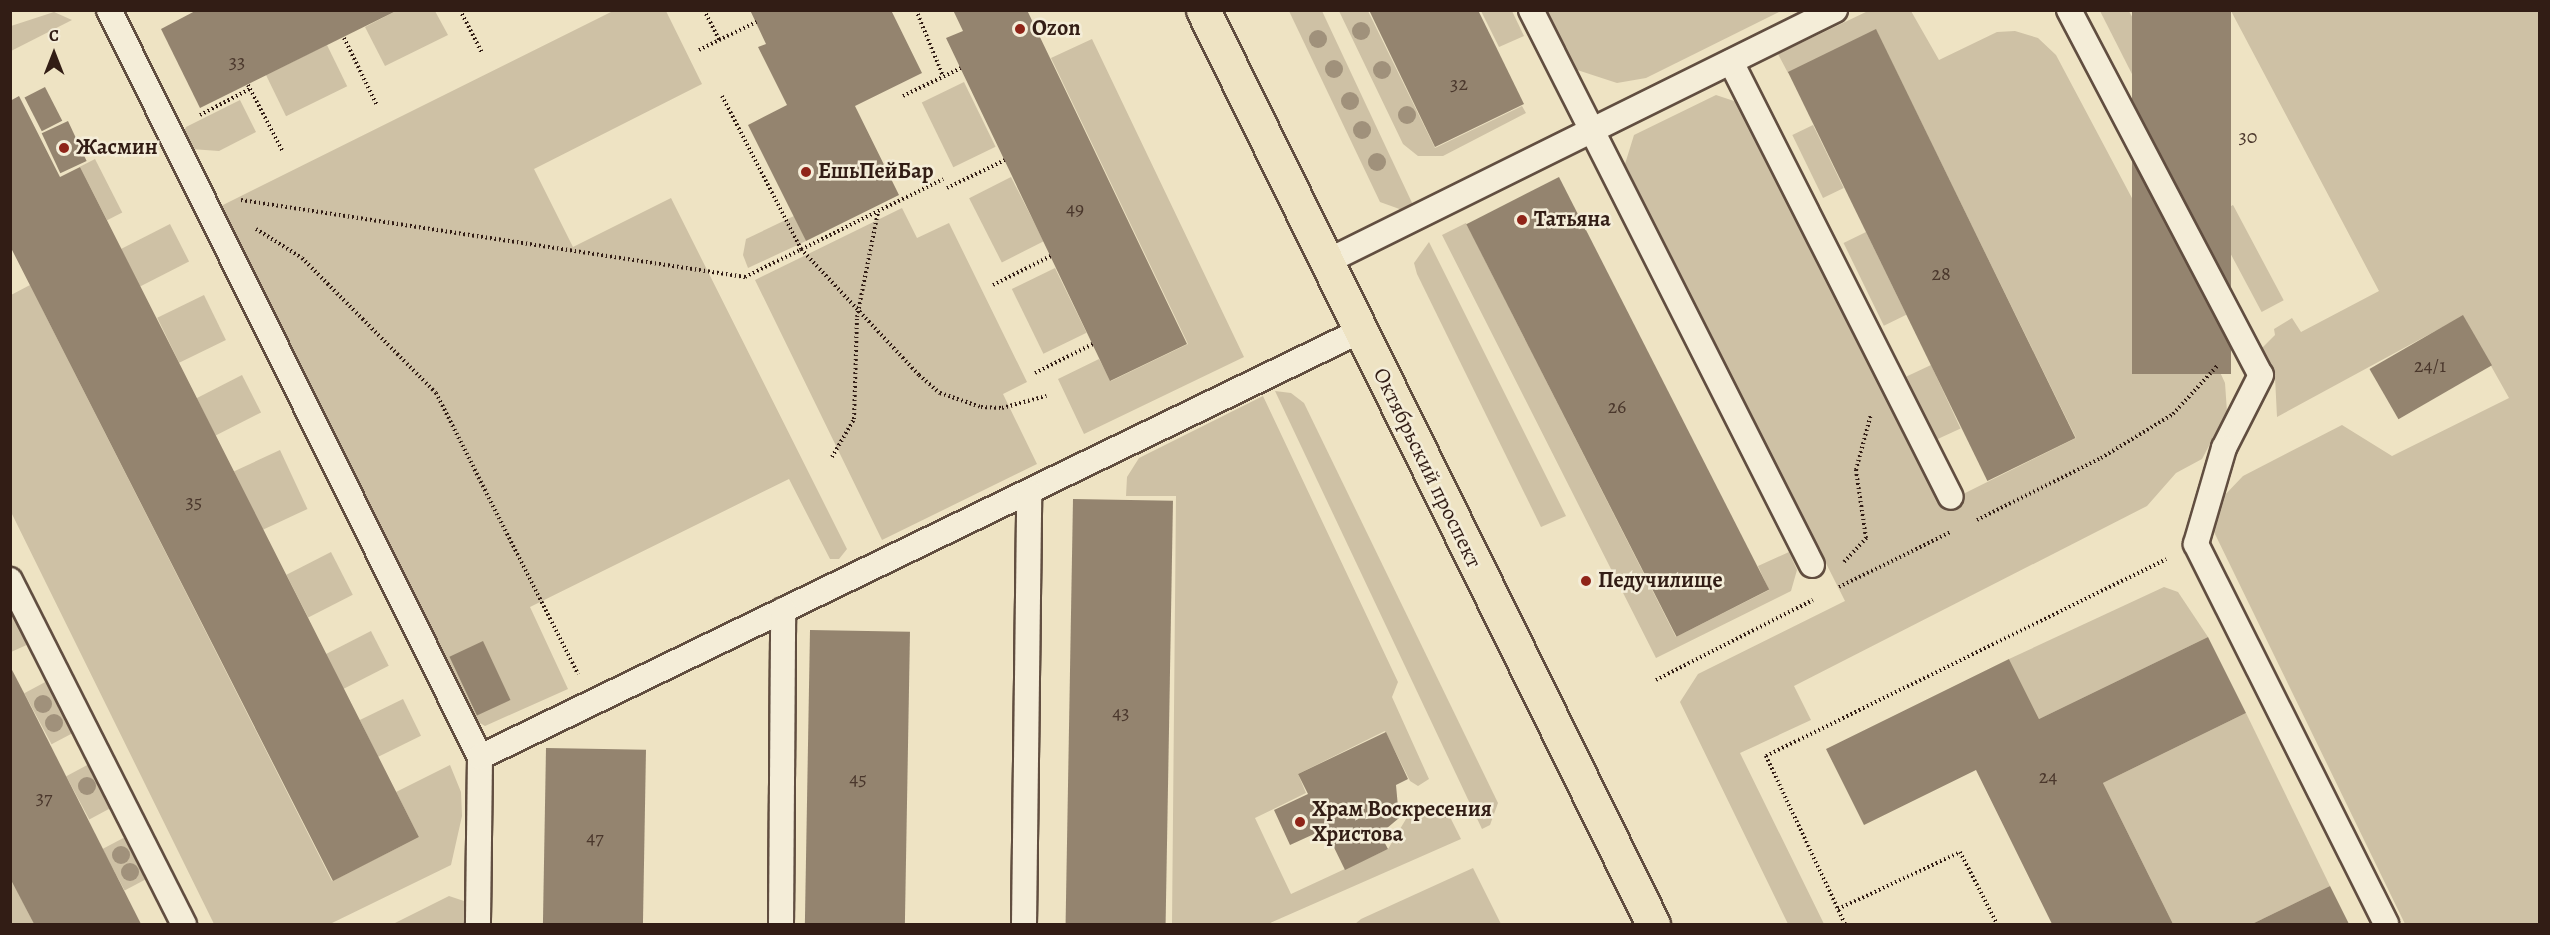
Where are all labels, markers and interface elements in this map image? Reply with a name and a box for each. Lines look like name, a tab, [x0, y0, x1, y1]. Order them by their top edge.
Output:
place label: Ozon	[1032, 16, 1081, 42]
marker: Ozon	[1013, 22, 1027, 36]
north arrow	[24, 24, 84, 84]
text: С	[49, 25, 59, 47]
house number: 33	[229, 49, 245, 73]
house number: 32	[1450, 71, 1468, 95]
house number: 30	[2239, 124, 2257, 148]
place label: Жасмин	[76, 135, 158, 161]
marker: Жасмин	[57, 141, 71, 155]
place label: ЕшьПейБар	[818, 159, 933, 185]
marker: ЕшьПейБар	[799, 165, 813, 179]
house number: 49	[1066, 196, 1084, 220]
place label: Татьяна	[1534, 207, 1611, 233]
marker: Татьяна	[1515, 213, 1529, 227]
house number: 28	[1931, 261, 1951, 285]
house number: 24/1	[2414, 353, 2446, 377]
street label: Октябрьский проспект	[1367, 364, 1487, 572]
house number: 26	[1608, 394, 1626, 418]
house number: 35	[186, 489, 202, 513]
place label: Педучилище	[1598, 568, 1723, 594]
marker: Педучилище	[1579, 574, 1593, 588]
house number: 43	[1112, 700, 1130, 724]
house number: 24	[2039, 764, 2057, 788]
house number: 45	[849, 766, 867, 790]
house number: 37	[36, 785, 52, 809]
place label: Храм Воскресения Христова	[1312, 796, 1492, 848]
marker: Храм Воскресения Христова	[1293, 815, 1307, 829]
house number: 47	[586, 825, 604, 849]

